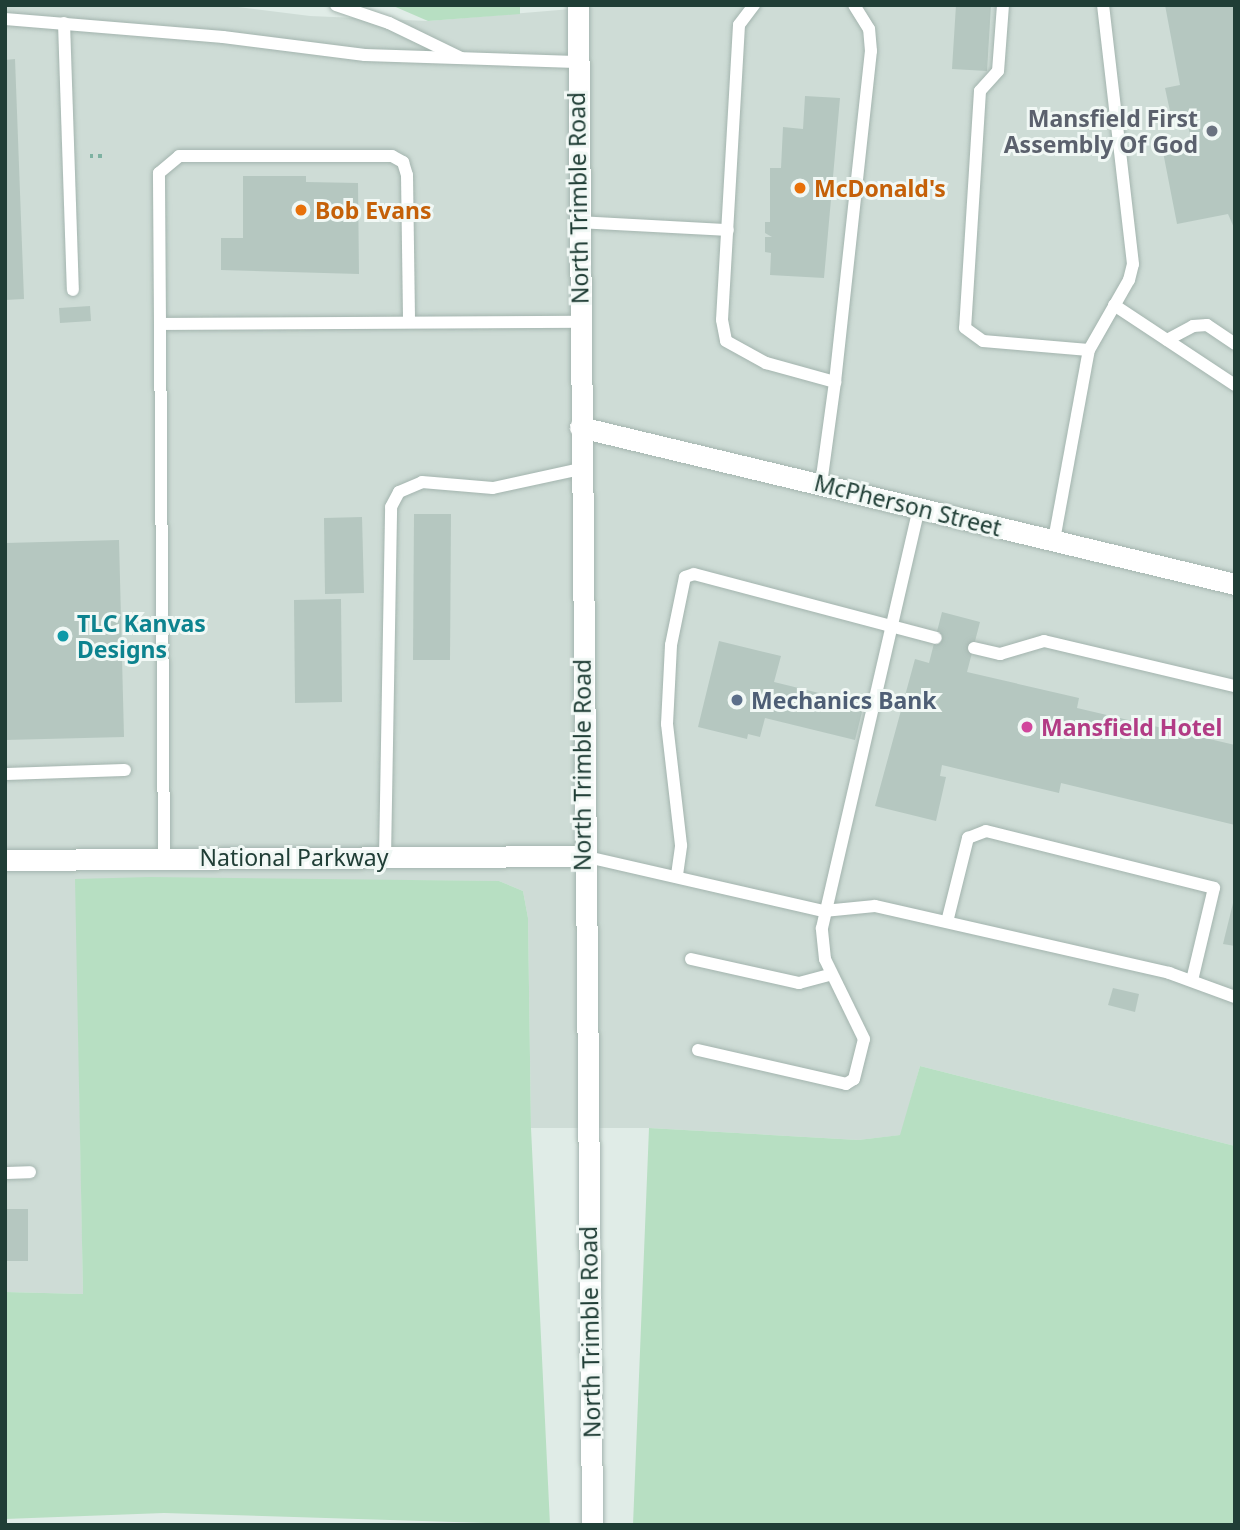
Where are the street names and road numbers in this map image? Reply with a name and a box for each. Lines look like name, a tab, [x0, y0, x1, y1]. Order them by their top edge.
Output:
street label: North Trimble Road	[562, 92, 594, 304]
street label: McPherson Street	[812, 468, 1004, 542]
street label: North Trimble Road	[568, 659, 596, 871]
street label: National Parkway	[200, 843, 388, 871]
street label: North Trimble Road	[574, 1226, 606, 1438]

